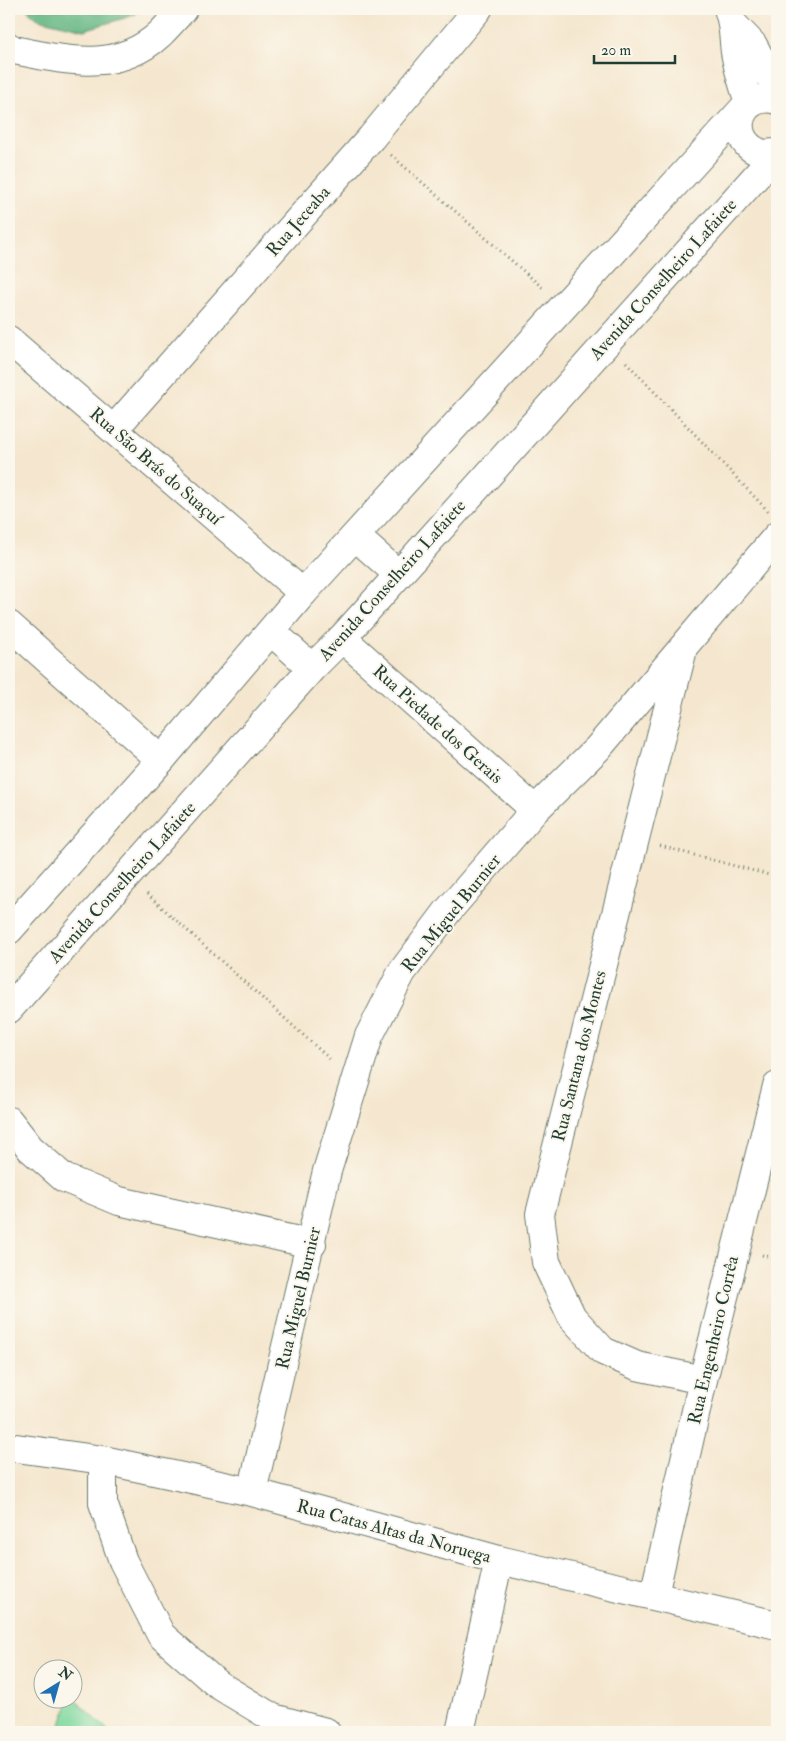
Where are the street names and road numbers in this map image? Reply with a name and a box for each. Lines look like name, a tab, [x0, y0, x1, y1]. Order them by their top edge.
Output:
street label: Rua Jeceaba	[261, 181, 336, 261]
street label: Avenida Conselheiro Lafaiete	[584, 193, 742, 366]
street label: Rua São Brás do Suaçuí	[85, 403, 228, 531]
street label: Avenida Conselheiro Lafaiete	[313, 494, 471, 667]
street label: Rua Piedade dos Gerais	[368, 660, 508, 789]
street label: Avenida Conselheiro Lafaiete	[43, 796, 201, 969]
street label: Rua Miguel Burnier	[397, 849, 506, 977]
street label: Rua Santana dos Montes	[547, 968, 612, 1144]
street label: Rua Miguel Burnier	[271, 1224, 326, 1372]
street label: Rua Engenheiro Corrêa	[683, 1253, 744, 1427]
street label: Rua Catas Altas da Noruega	[294, 1494, 494, 1569]

